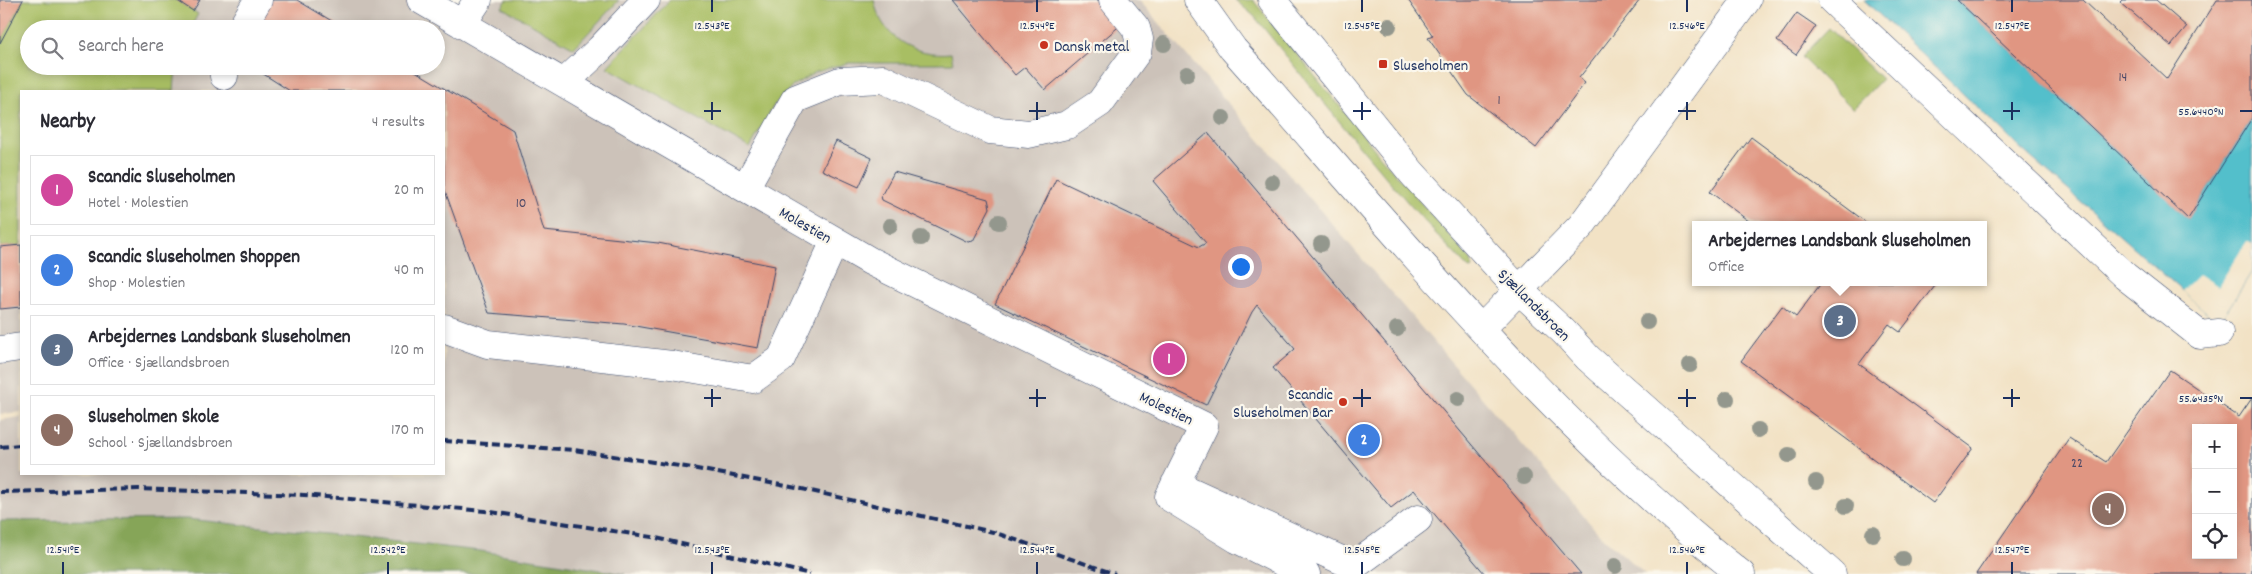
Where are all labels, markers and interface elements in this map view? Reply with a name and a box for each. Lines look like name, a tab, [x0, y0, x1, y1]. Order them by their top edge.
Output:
text: 12.543°E	[694, 18, 730, 35]
text: 12.544°E	[1020, 18, 1055, 35]
text: 12.545°E	[1344, 18, 1380, 35]
text: 12.546°E	[1669, 18, 1705, 35]
text: 12.547°E	[1995, 18, 2030, 35]
search box	[20, 20, 445, 75]
icon: search	[38, 34, 66, 62]
text: Search here	[78, 34, 164, 61]
place label: Dansk metal	[1054, 36, 1130, 59]
marker: Dansk metal	[1038, 39, 1050, 51]
place label: Sluseholmen	[1393, 55, 1468, 78]
marker: Sluseholmen	[1377, 58, 1389, 70]
house number: 14	[2119, 68, 2127, 88]
house number: 1	[1497, 91, 1501, 111]
text: 55.6440°N	[2178, 104, 2224, 121]
text: Nearby	[40, 108, 95, 138]
text: 4 results	[372, 111, 425, 134]
text: Scandic Sluseholmen	[88, 165, 235, 192]
text: 1	[55, 179, 59, 202]
text: 20 m	[394, 179, 424, 202]
text: Hotel · Molestien	[88, 192, 188, 215]
house number: 10	[516, 194, 526, 214]
street label: Molestien	[774, 202, 835, 250]
popup	[1692, 221, 1987, 286]
text: Arbejdernes Landsbank Sluseholmen	[1708, 229, 1971, 256]
text: Scandic Sluseholmen Shoppen	[88, 245, 300, 272]
your location	[1228, 254, 1254, 280]
text: Office	[1708, 256, 1744, 279]
text: 2	[54, 259, 61, 282]
text: 40 m	[394, 259, 424, 282]
street label: Sjællandsbroen	[1492, 264, 1575, 347]
text: Shop · Molestien	[88, 272, 185, 295]
pin: 3	[1824, 302, 1856, 340]
text: Arbejdernes Landsbank Sluseholmen	[88, 325, 351, 352]
text: 3	[53, 339, 61, 362]
text: 120 m	[390, 339, 424, 362]
pin: 1	[1153, 340, 1185, 378]
text: Office · Sjællandsbroen	[88, 352, 229, 375]
place label: Scandic Sluseholmen Bar	[1233, 384, 1333, 425]
street label: Molestien	[1135, 386, 1197, 432]
text: 55.6435°N	[2179, 391, 2223, 408]
marker: Scandic Sluseholmen Bar	[1337, 396, 1349, 408]
text: Sluseholmen Skole	[88, 405, 219, 432]
text: 4	[54, 419, 60, 442]
text: 170 m	[391, 419, 424, 442]
pin: 2	[1348, 421, 1380, 459]
map controls	[2192, 424, 2237, 559]
button: +	[2192, 424, 2237, 469]
text: School · Sjællandsbroen	[88, 432, 232, 455]
house number: 22	[2071, 454, 2083, 474]
button: −	[2192, 469, 2237, 514]
pin: 4	[2092, 490, 2124, 528]
button: locate	[2192, 514, 2237, 559]
text: 12.541°E	[47, 542, 80, 559]
text: 12.542°E	[371, 542, 406, 559]
text: 12.543°E	[694, 542, 730, 559]
text: 12.544°E	[1020, 542, 1055, 559]
text: 12.545°E	[1344, 542, 1380, 559]
text: 12.546°E	[1669, 542, 1705, 559]
text: 12.547°E	[1995, 542, 2030, 559]

